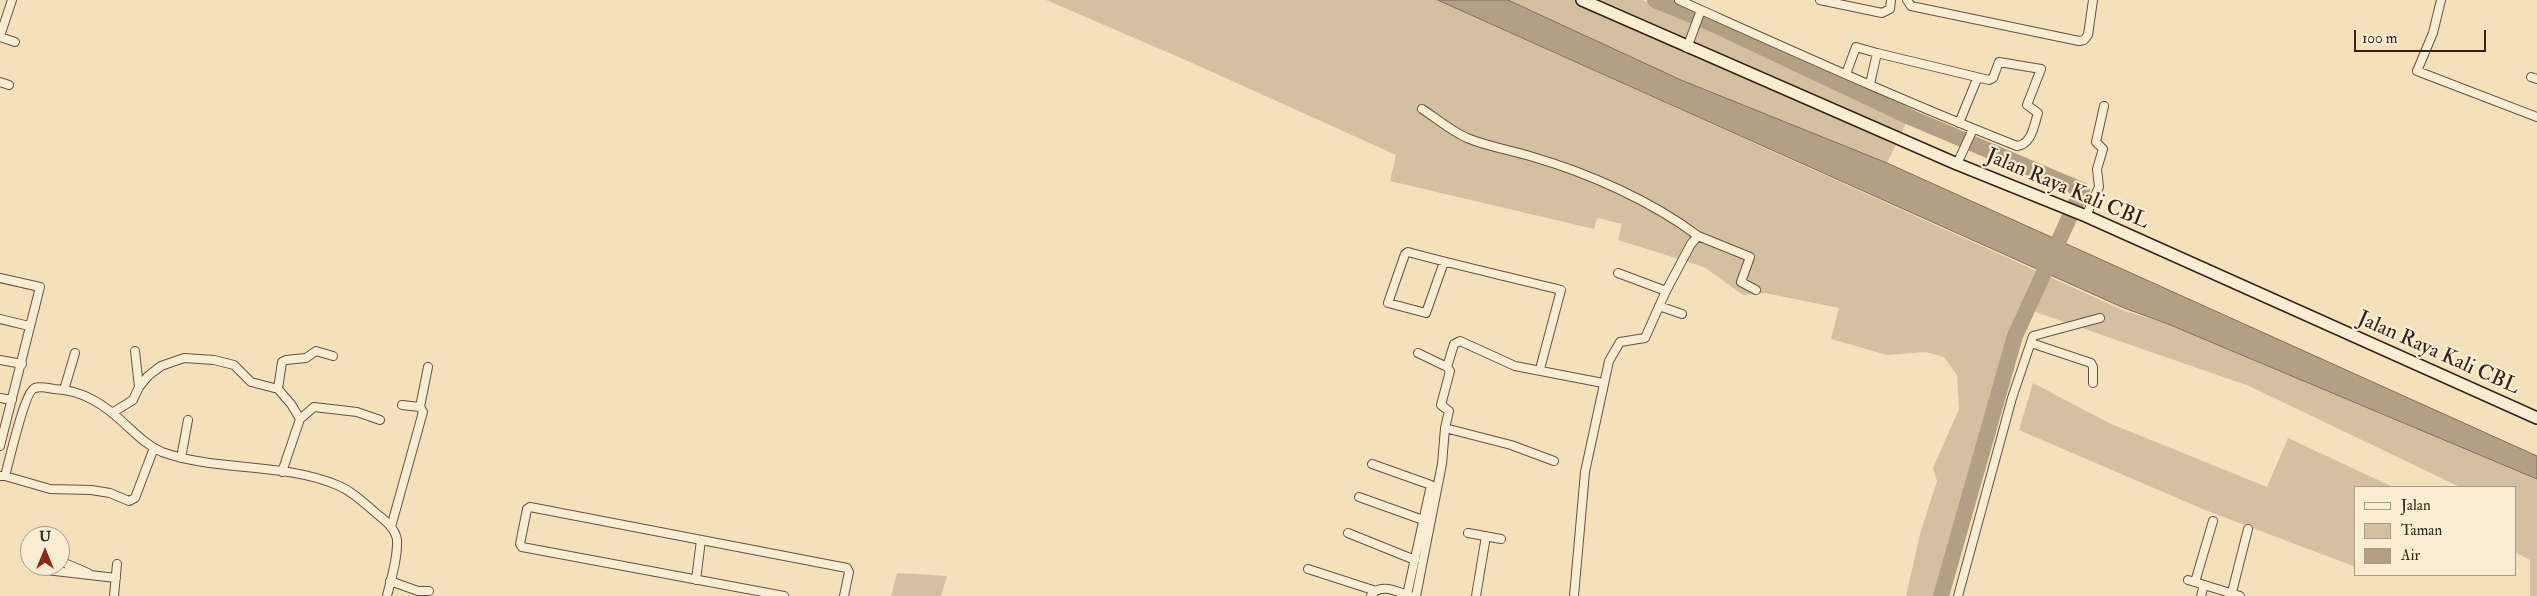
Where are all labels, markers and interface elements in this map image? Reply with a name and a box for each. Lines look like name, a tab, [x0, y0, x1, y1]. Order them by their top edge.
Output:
scale bar	[2357, 20, 2490, 52]
text: 100 m	[2362, 29, 2397, 48]
street label: Jalan Raya Kali CBL	[1982, 144, 2152, 236]
street label: Jalan Raya Kali CBL	[2353, 307, 2523, 401]
legend	[2354, 486, 2517, 576]
text: Jalan	[2401, 496, 2431, 515]
text: Taman	[2401, 521, 2442, 540]
north arrow	[20, 526, 70, 576]
text: U	[39, 528, 51, 545]
text: Air	[2401, 546, 2420, 565]

